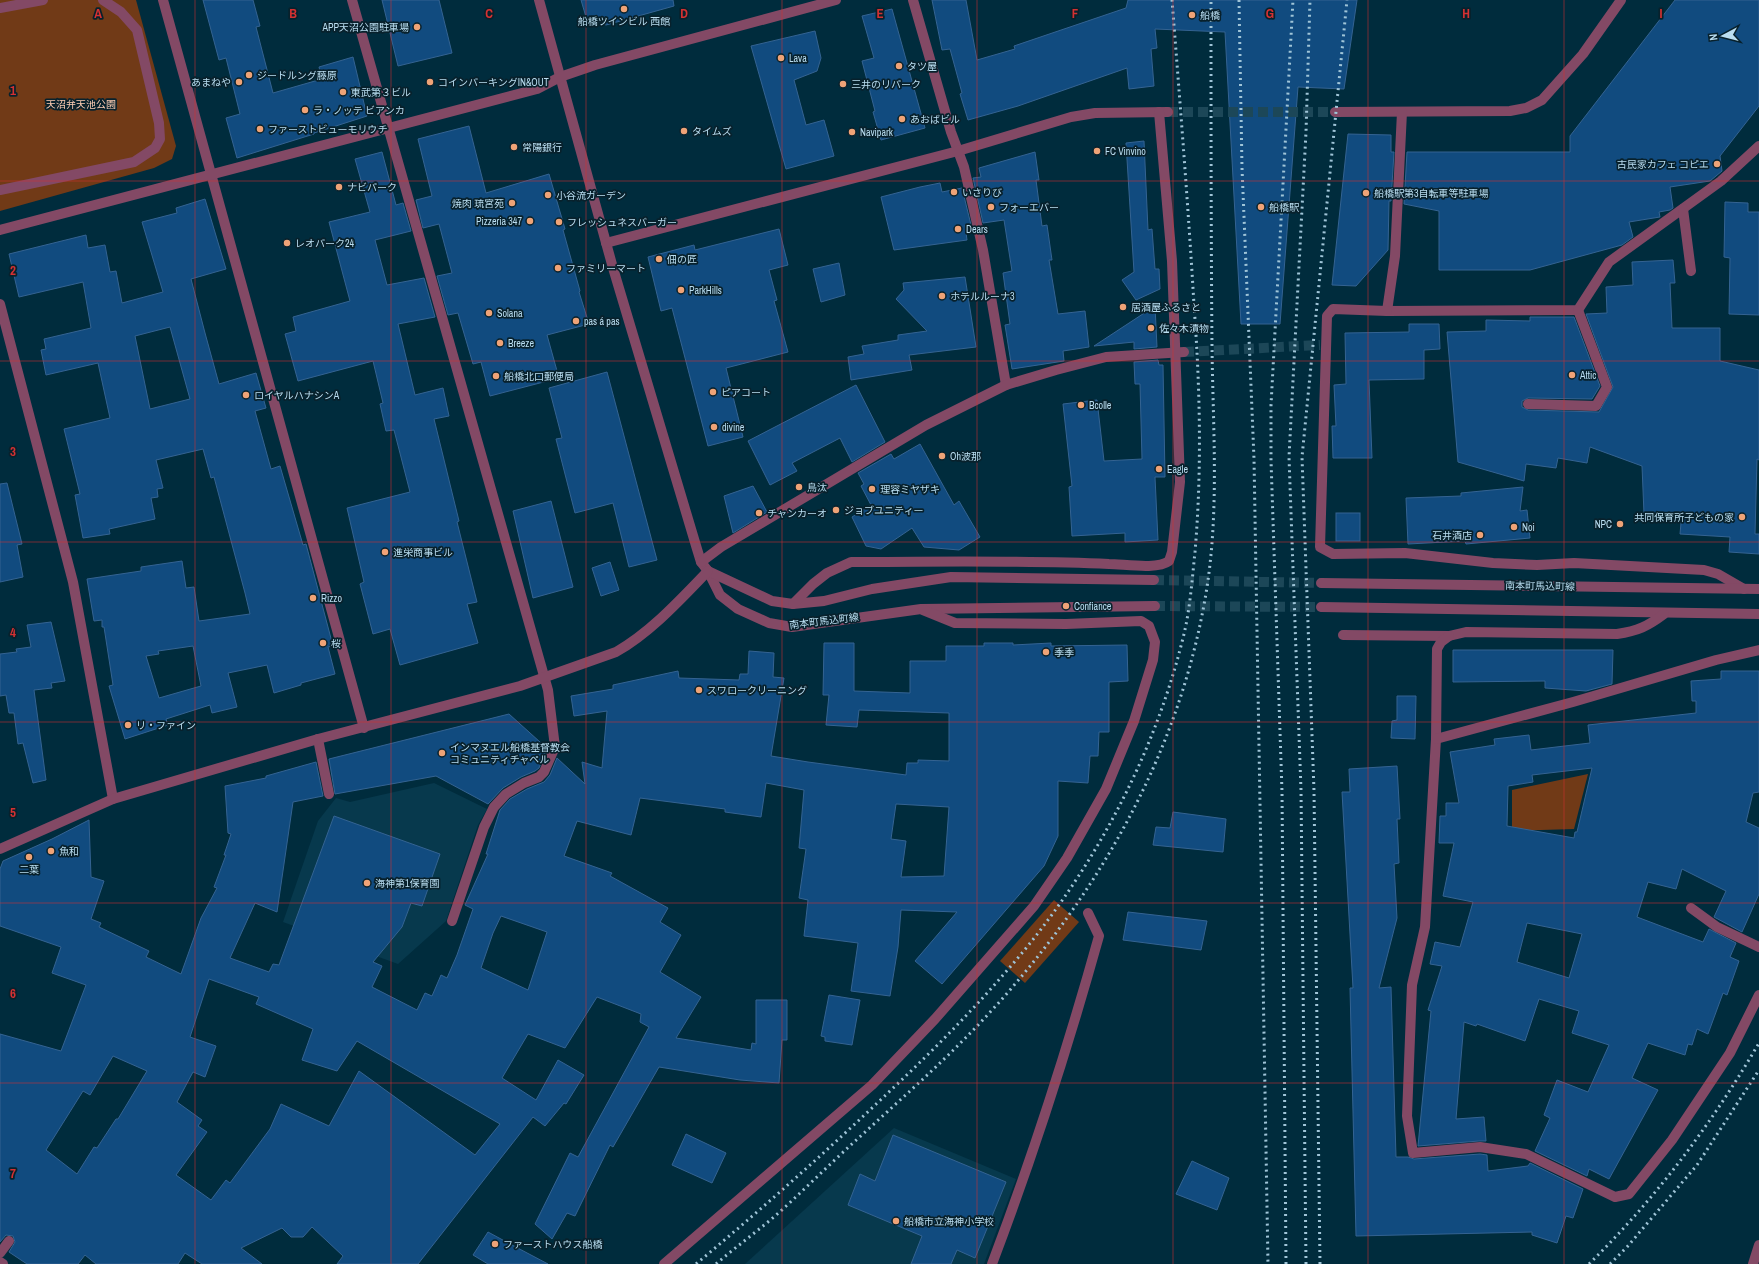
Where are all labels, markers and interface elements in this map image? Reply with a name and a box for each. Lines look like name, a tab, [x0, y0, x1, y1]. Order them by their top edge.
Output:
marker: 船橋ツインビル 西館	[619, 4, 629, 14]
text: A	[94, 5, 102, 22]
text: B	[289, 5, 297, 22]
text: C	[485, 5, 493, 22]
text: D	[680, 5, 688, 22]
text: E	[876, 5, 884, 22]
text: F	[1072, 5, 1079, 22]
text: G	[1266, 5, 1274, 22]
text: H	[1462, 5, 1470, 22]
text: I	[1660, 5, 1663, 22]
place label: 船橋	[1200, 9, 1220, 22]
marker: 船橋	[1187, 10, 1197, 20]
place label: 船橋ツインビル 西館	[578, 15, 670, 28]
north arrow	[1703, 16, 1743, 56]
place label: APP天沼公園駐車場	[322, 21, 409, 34]
marker: APP天沼公園駐車場	[412, 22, 422, 32]
text: N	[1706, 33, 1720, 41]
place label: Lava	[789, 52, 807, 65]
marker: Lava	[776, 53, 786, 63]
place label: タツ屋	[907, 60, 937, 73]
marker: タツ屋	[894, 61, 904, 71]
place label: ジードルング藤原	[257, 69, 337, 82]
marker: ジードルング藤原	[244, 70, 254, 80]
place label: あまねや	[191, 76, 231, 89]
place label: コインパーキングIN&OUT	[438, 76, 549, 89]
marker: あまねや	[234, 77, 244, 87]
marker: コインパーキングIN&OUT	[425, 77, 435, 87]
place label: 三井のリパーク	[851, 78, 921, 91]
marker: 三井のリパーク	[838, 79, 848, 89]
text: 1	[10, 82, 16, 99]
place label: 東武第３ビル	[351, 86, 411, 99]
marker: 東武第３ビル	[338, 87, 348, 97]
park label: 天沼弁天池公園	[46, 98, 116, 111]
place label: ラ・ノッテ ビアンカ	[313, 104, 405, 117]
marker: ラ・ノッテ ビアンカ	[300, 105, 310, 115]
place label: あおばビル	[910, 113, 960, 126]
marker: あおばビル	[897, 114, 907, 124]
place label: ファーストビューモリウチ	[268, 123, 388, 136]
marker: ファーストビューモリウチ	[255, 124, 265, 134]
place label: タイムズ	[692, 125, 732, 138]
marker: タイムズ	[679, 126, 689, 136]
place label: Navipark	[860, 126, 894, 139]
marker: Navipark	[847, 127, 857, 137]
place label: 常陽銀行	[522, 141, 562, 154]
marker: 常陽銀行	[509, 142, 519, 152]
place label: FC Vinvino	[1105, 145, 1146, 158]
marker: FC Vinvino	[1092, 146, 1102, 156]
place label: 古民家カフェ コピエ	[1617, 158, 1709, 171]
marker: 古民家カフェ コピエ	[1712, 159, 1722, 169]
place label: ナビパーク	[347, 181, 397, 194]
marker: ナビパーク	[334, 182, 344, 192]
place label: いさりび	[962, 186, 1002, 199]
marker: いさりび	[949, 187, 959, 197]
place label: 船橋駅第3自転車等駐車場	[1374, 187, 1489, 200]
marker: 船橋駅第3自転車等駐車場	[1361, 188, 1371, 198]
place label: 小谷流ガーデン	[556, 189, 626, 202]
marker: 小谷流ガーデン	[543, 190, 553, 200]
place label: 焼肉 琉宮苑	[452, 197, 504, 210]
marker: 焼肉 琉宮苑	[507, 198, 517, 208]
place label: フォーエバー	[999, 201, 1059, 214]
place label: 船橋駅	[1269, 201, 1300, 214]
marker: フォーエバー	[986, 202, 996, 212]
marker: 船橋駅	[1256, 202, 1266, 212]
place label: Pizzeria 347	[476, 215, 522, 228]
marker: Pizzeria 347	[525, 216, 535, 226]
place label: フレッシュネスバーガー	[567, 216, 677, 229]
marker: フレッシュネスバーガー	[554, 217, 564, 227]
place label: Dears	[966, 223, 988, 236]
marker: Dears	[953, 224, 963, 234]
place label: レオパーク24	[295, 237, 355, 250]
marker: レオパーク24	[282, 238, 292, 248]
place label: 佃の匠	[666, 253, 697, 266]
marker: 佃の匠	[654, 254, 664, 264]
text: 2	[10, 262, 16, 279]
place label: ファミリーマート	[566, 262, 646, 275]
marker: ファミリーマート	[553, 263, 563, 273]
place label: ParkHills	[689, 284, 722, 297]
marker: ParkHills	[676, 285, 686, 295]
place label: ホテルルーナ3	[950, 290, 1015, 303]
marker: ホテルルーナ3	[937, 291, 947, 301]
place label: 居酒屋ふるさと	[1131, 301, 1201, 314]
marker: 居酒屋ふるさと	[1118, 302, 1128, 312]
place label: Solana	[497, 307, 523, 320]
marker: Solana	[484, 308, 494, 318]
place label: pas á pas	[584, 315, 620, 328]
marker: pas á pas	[571, 316, 581, 326]
place label: 佐々木漬物	[1159, 322, 1209, 335]
marker: 佐々木漬物	[1146, 323, 1156, 333]
place label: Breeze	[508, 337, 534, 350]
marker: Breeze	[495, 338, 505, 348]
place label: Attic	[1579, 369, 1596, 382]
place label: 船橋北口郵便局	[504, 370, 574, 383]
marker: Attic	[1567, 370, 1577, 380]
marker: 船橋北口郵便局	[491, 371, 501, 381]
place label: ピアコート	[721, 386, 771, 399]
marker: ピアコート	[708, 387, 718, 397]
place label: ロイヤルハナシンA	[254, 389, 340, 402]
marker: ロイヤルハナシンA	[241, 390, 251, 400]
place label: Bcolle	[1089, 399, 1112, 412]
marker: Bcolle	[1076, 400, 1086, 410]
place label: divine	[722, 421, 745, 434]
marker: divine	[709, 422, 719, 432]
text: 3	[10, 443, 16, 460]
place label: Oh波那	[950, 450, 981, 463]
marker: Oh波那	[937, 451, 947, 461]
place label: Eagle	[1167, 463, 1188, 476]
marker: Eagle	[1154, 464, 1164, 474]
place label: 鳥汰	[807, 481, 827, 494]
marker: 鳥汰	[794, 482, 804, 492]
place label: 理容ミヤザキ	[880, 483, 940, 496]
marker: 理容ミヤザキ	[867, 484, 877, 494]
place label: ジョブユニティー	[844, 504, 923, 517]
marker: ジョブユニティー	[831, 505, 841, 515]
place label: チャンカーオ	[767, 507, 827, 520]
marker: チャンカーオ	[754, 508, 764, 518]
place label: 共同保育所子どもの家	[1634, 511, 1734, 524]
marker: 共同保育所子どもの家	[1737, 512, 1747, 522]
place label: NPC	[1595, 518, 1612, 531]
marker: NPC	[1615, 519, 1625, 529]
place label: Noi	[1522, 521, 1535, 534]
marker: Noi	[1509, 522, 1519, 532]
place label: 石井酒店	[1432, 529, 1472, 542]
marker: 石井酒店	[1475, 530, 1485, 540]
place label: 進栄商事ビル	[393, 546, 453, 559]
marker: 進栄商事ビル	[380, 547, 390, 557]
street label: 南本町馬込町線	[1505, 579, 1575, 593]
place label: Rizzo	[321, 592, 342, 605]
marker: Rizzo	[308, 593, 318, 603]
place label: Confiance	[1074, 600, 1112, 613]
marker: Confiance	[1061, 601, 1071, 611]
street label: 南本町馬込町線	[788, 610, 860, 632]
text: 4	[10, 624, 16, 641]
place label: 桜	[331, 637, 341, 650]
marker: 桜	[318, 638, 328, 648]
place label: 季季	[1054, 646, 1074, 659]
marker: 季季	[1041, 647, 1051, 657]
place label: スワロークリーニング	[707, 684, 807, 697]
marker: スワロークリーニング	[694, 685, 704, 695]
place label: リ・ファイン	[136, 719, 196, 732]
marker: リ・ファイン	[123, 720, 133, 730]
place label: インマヌエル船橋基督教会 コミュニティチャペル	[450, 741, 570, 766]
marker: インマヌエル船橋基督教会 コミュニティチャペル	[437, 748, 447, 758]
text: 5	[10, 804, 16, 821]
place label: 魚和	[59, 845, 79, 858]
marker: 魚和	[46, 846, 56, 856]
marker: 二葉	[24, 852, 34, 862]
place label: 二葉	[19, 863, 39, 876]
place label: 海神第1保育園	[375, 877, 440, 890]
marker: 海神第1保育園	[362, 878, 372, 888]
text: 6	[10, 985, 16, 1002]
text: 7	[10, 1165, 16, 1182]
place label: 船橋市立海神小学校	[904, 1215, 994, 1228]
marker: 船橋市立海神小学校	[891, 1216, 901, 1226]
place label: ファーストハウス船橋	[503, 1238, 603, 1251]
marker: ファーストハウス船橋	[490, 1239, 500, 1249]

